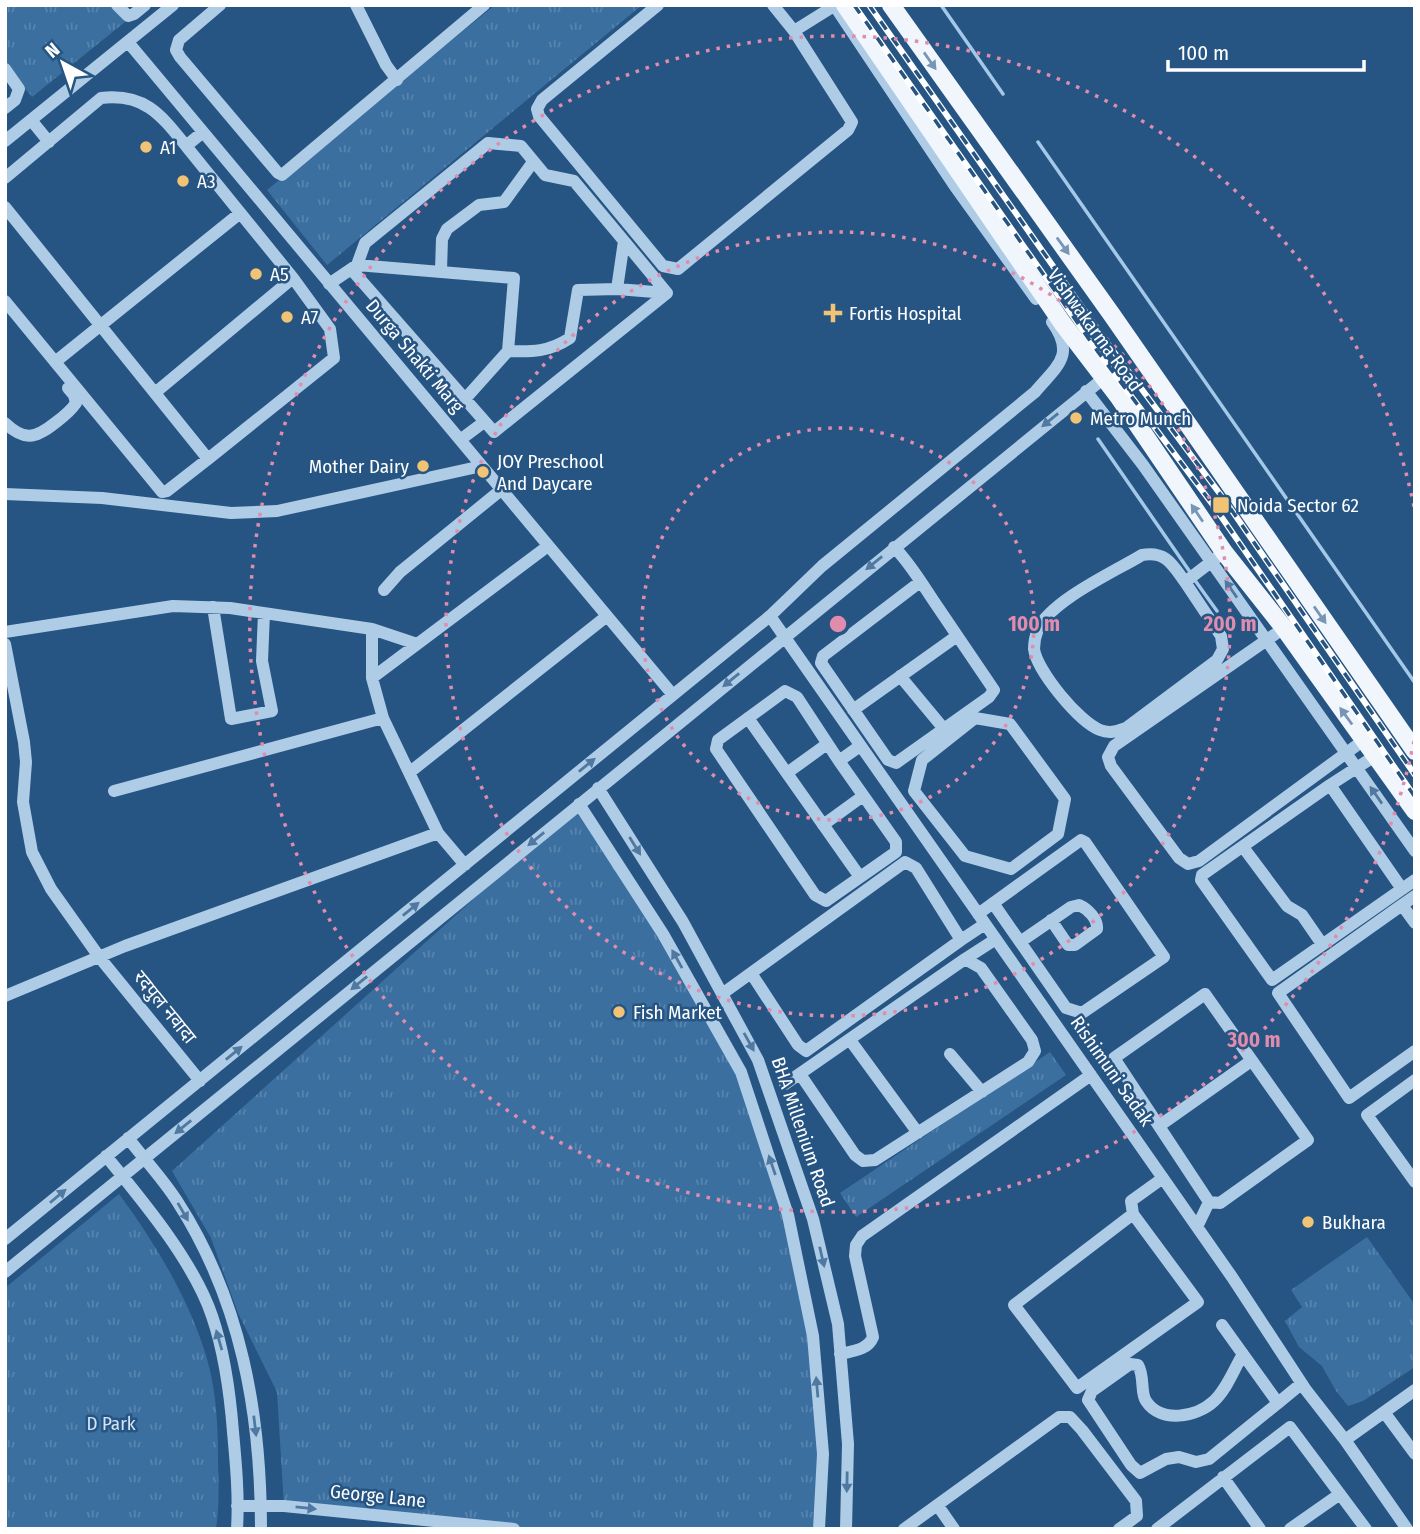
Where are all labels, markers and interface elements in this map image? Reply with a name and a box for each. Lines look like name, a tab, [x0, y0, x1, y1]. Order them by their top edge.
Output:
north arrow	[28, 28, 98, 98]
scale bar	[1168, 28, 1364, 72]
text: N	[41, 38, 64, 63]
text: 100 m	[1178, 40, 1229, 66]
one-way arrow	[923, 52, 937, 70]
place label: A1	[160, 136, 176, 159]
marker: A1	[138, 139, 154, 155]
place label: A3	[197, 170, 216, 193]
marker: A3	[175, 173, 191, 189]
one-way arrow	[1055, 237, 1069, 255]
place label: A5	[270, 263, 289, 286]
street label: Vishwakarma Road	[1043, 264, 1147, 396]
marker: A5	[248, 266, 264, 282]
street label: Durga Shakti Marg	[361, 295, 469, 417]
place label: Fortis Hospital	[849, 302, 962, 325]
marker: Fortis Hospital	[823, 303, 843, 323]
place label: A7	[301, 306, 319, 329]
marker: A7	[279, 309, 295, 325]
place label: Metro Munch	[1090, 407, 1191, 430]
marker: Metro Munch	[1068, 410, 1084, 426]
one-way arrow	[1042, 412, 1060, 427]
place label: JOY Preschool And Daycare	[497, 450, 604, 495]
place label: Mother Dairy	[309, 455, 410, 478]
marker: Mother Dairy	[415, 458, 431, 474]
marker: JOY Preschool And Daycare	[475, 464, 491, 480]
place label: Noida Sector 62	[1237, 494, 1359, 517]
marker: Noida Sector 62	[1211, 495, 1231, 515]
one-way arrow	[1190, 504, 1204, 522]
one-way arrow	[865, 556, 883, 571]
one-way arrow	[1224, 580, 1238, 598]
one-way arrow	[1313, 606, 1327, 624]
text: 100 m	[1008, 611, 1060, 637]
text: 200 m	[1202, 611, 1257, 637]
centre of rings	[826, 612, 850, 636]
one-way arrow	[722, 672, 739, 687]
one-way arrow	[1340, 707, 1354, 725]
one-way arrow	[579, 758, 596, 773]
one-way arrow	[1369, 786, 1383, 804]
one-way arrow	[527, 832, 545, 847]
one-way arrow	[628, 836, 641, 855]
one-way arrow	[402, 902, 419, 917]
one-way arrow	[671, 950, 683, 969]
street label: रदपुल नवादा	[128, 966, 202, 1050]
one-way arrow	[351, 975, 368, 990]
place label: Fish Market	[633, 1001, 723, 1024]
marker: Fish Market	[611, 1004, 627, 1020]
street label: Rishimuni Sadak	[1066, 1012, 1158, 1131]
text: 300 m	[1226, 1027, 1281, 1053]
one-way arrow	[743, 1033, 755, 1052]
one-way arrow	[225, 1045, 243, 1060]
street label: BHA Millenium Road	[767, 1054, 839, 1210]
one-way arrow	[175, 1119, 192, 1134]
one-way arrow	[766, 1155, 777, 1176]
one-way arrow	[49, 1189, 66, 1204]
one-way arrow	[177, 1202, 189, 1221]
place label: Bukhara	[1322, 1211, 1386, 1234]
marker: Bukhara	[1300, 1214, 1316, 1230]
one-way arrow	[817, 1246, 828, 1268]
one-way arrow	[213, 1329, 223, 1350]
one-way arrow	[811, 1376, 822, 1398]
park label: D Park	[86, 1412, 136, 1435]
one-way arrow	[249, 1415, 260, 1437]
one-way arrow	[841, 1472, 853, 1494]
street label: George Lane	[329, 1480, 427, 1512]
one-way arrow	[295, 1503, 317, 1514]

